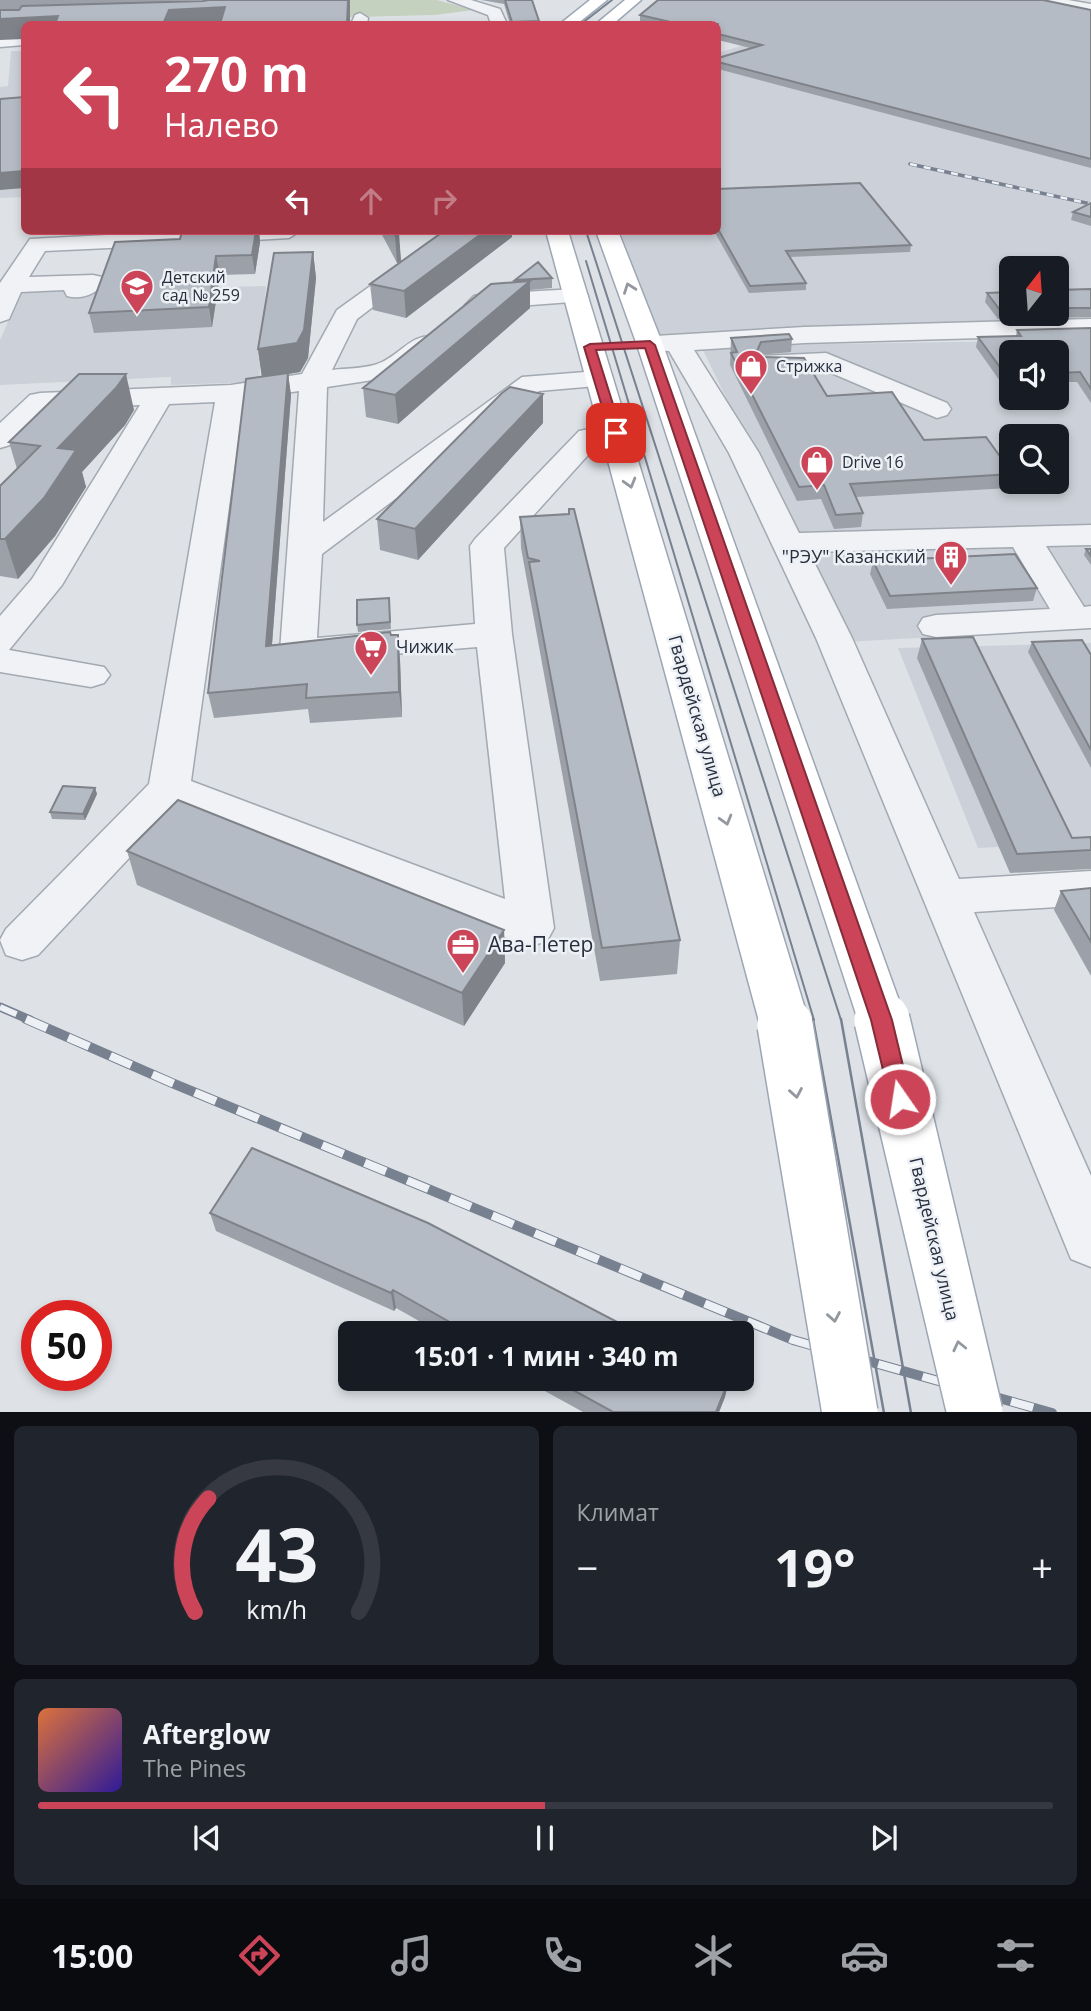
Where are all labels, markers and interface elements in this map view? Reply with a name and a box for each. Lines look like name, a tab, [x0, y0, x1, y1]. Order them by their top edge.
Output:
text: 270 m	[164, 40, 309, 106]
icon: left	[49, 49, 140, 140]
text: Налево	[164, 103, 279, 146]
icon: left	[279, 182, 317, 220]
icon: ahead	[352, 182, 390, 220]
icon: right	[425, 182, 463, 220]
north arrow	[999, 256, 1069, 326]
map controls	[999, 256, 1069, 494]
place label: Детский сад № 259	[162, 266, 240, 306]
school or university icon: Детский сад № 259	[118, 267, 156, 316]
one-way arrow	[623, 282, 637, 294]
button: sound	[999, 340, 1069, 410]
shop icon: Стрижка	[732, 347, 770, 396]
place label: Стрижка	[776, 355, 842, 377]
pin	[586, 403, 646, 463]
icon: arrive	[597, 414, 635, 452]
button: search	[999, 424, 1069, 494]
shop icon: Drive 16	[798, 443, 836, 492]
place label: Drive 16	[842, 451, 904, 473]
one-way arrow	[622, 477, 636, 489]
building icon: "РЭУ" Казанский	[932, 538, 970, 587]
place label: "РЭУ" Казанский	[782, 544, 926, 568]
supermarket icon: Чижик	[352, 628, 390, 677]
street label: Гвардейская улица	[663, 632, 733, 799]
place label: Чижик	[396, 634, 455, 658]
one-way arrow	[718, 813, 733, 825]
office icon: Ава-Петер	[444, 926, 482, 975]
place label: Ава-Петер	[488, 930, 593, 958]
position arrow	[863, 1062, 937, 1136]
one-way arrow	[788, 1087, 803, 1098]
street label: Гвардейская улица	[904, 1155, 965, 1323]
speed limit sign: 50	[21, 1300, 112, 1391]
one-way arrow	[826, 1311, 841, 1323]
text: 15:01 · 1 мин · 340 m	[413, 1338, 679, 1374]
one-way arrow	[953, 1340, 968, 1352]
text: Климат	[577, 1496, 659, 1528]
text: 43	[235, 1504, 318, 1603]
text: 19°	[774, 1531, 856, 1602]
text: −	[577, 1541, 598, 1593]
text: +	[1031, 1541, 1053, 1593]
text: km/h	[246, 1591, 307, 1625]
text: Afterglow	[143, 1716, 270, 1752]
text: The Pines	[143, 1752, 246, 1784]
icon: previous	[188, 1819, 226, 1857]
icon: pause	[526, 1819, 564, 1857]
icon: next	[865, 1819, 903, 1857]
icon: directions	[235, 1931, 284, 1980]
icon: music	[387, 1931, 436, 1980]
icon: phone	[538, 1931, 587, 1980]
icon: climate	[689, 1931, 738, 1980]
icon: car	[840, 1931, 889, 1980]
icon: filters	[991, 1931, 1040, 1980]
text: 15:00	[51, 1934, 133, 1977]

